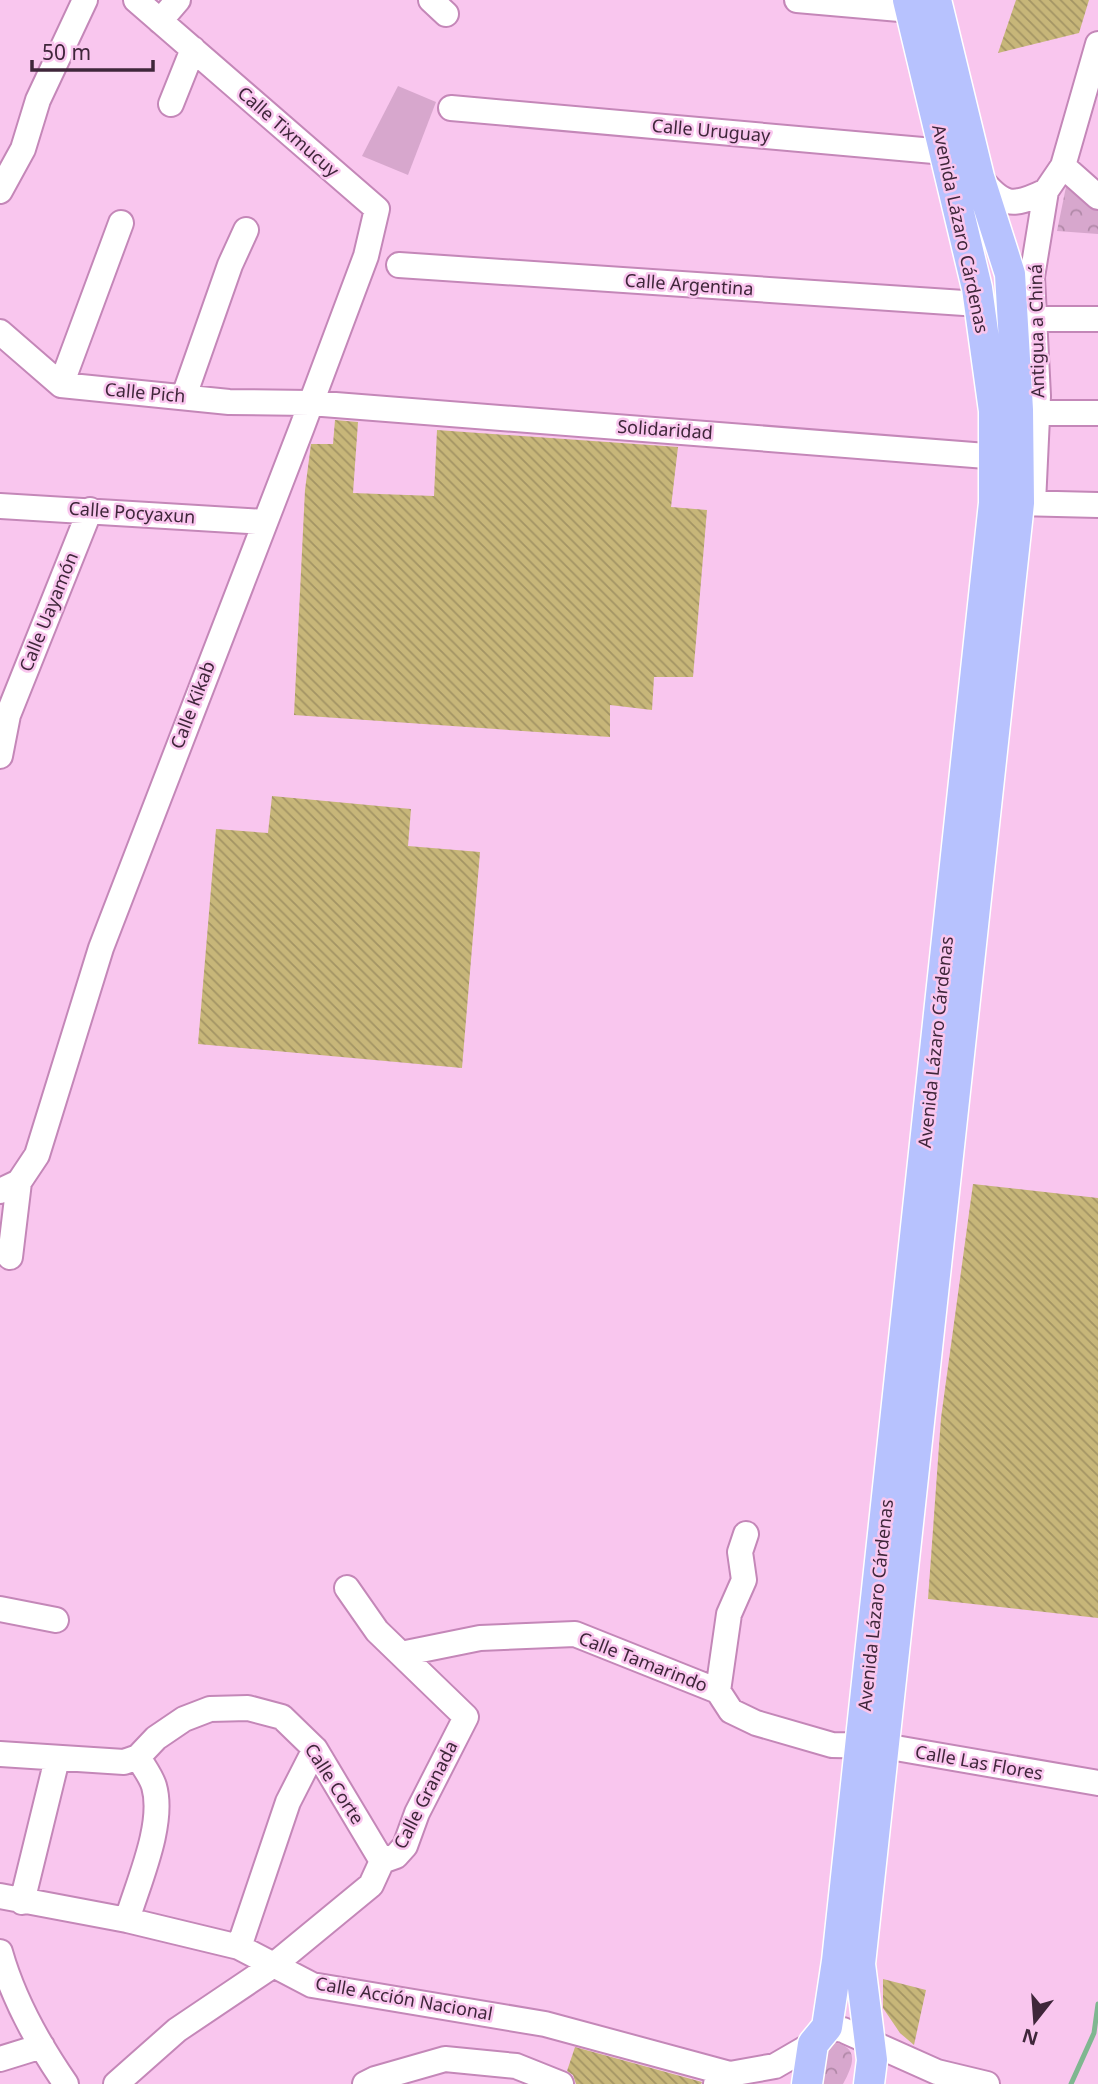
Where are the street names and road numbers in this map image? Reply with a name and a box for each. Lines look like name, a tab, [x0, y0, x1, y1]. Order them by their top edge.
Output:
street label: Calle Tixmucuy	[233, 81, 345, 182]
street label: Calle Uruguay	[651, 113, 772, 147]
street label: Avenida Lázaro Cárdenas	[927, 122, 995, 335]
street label: Antigua a Chiná	[1023, 264, 1049, 398]
street label: Calle Argentina	[624, 268, 754, 300]
street label: Calle Pich	[104, 377, 186, 407]
street label: Solidaridad	[617, 414, 714, 444]
street label: Calle Pocyaxun	[68, 496, 196, 528]
street label: Calle Uayamón	[13, 548, 83, 675]
street label: Calle Kikab	[164, 657, 220, 752]
street label: Avenida Lázaro Cárdenas	[912, 935, 958, 1149]
street label: Avenida Lázaro Cárdenas	[852, 1498, 898, 1712]
street label: Calle Tamarindo	[575, 1625, 711, 1697]
street label: Calle Granada	[388, 1736, 463, 1853]
street label: Calle Corte	[300, 1738, 370, 1829]
street label: Calle Las Flores	[913, 1739, 1045, 1785]
street label: Calle Acción Nacional	[314, 1971, 495, 2025]

